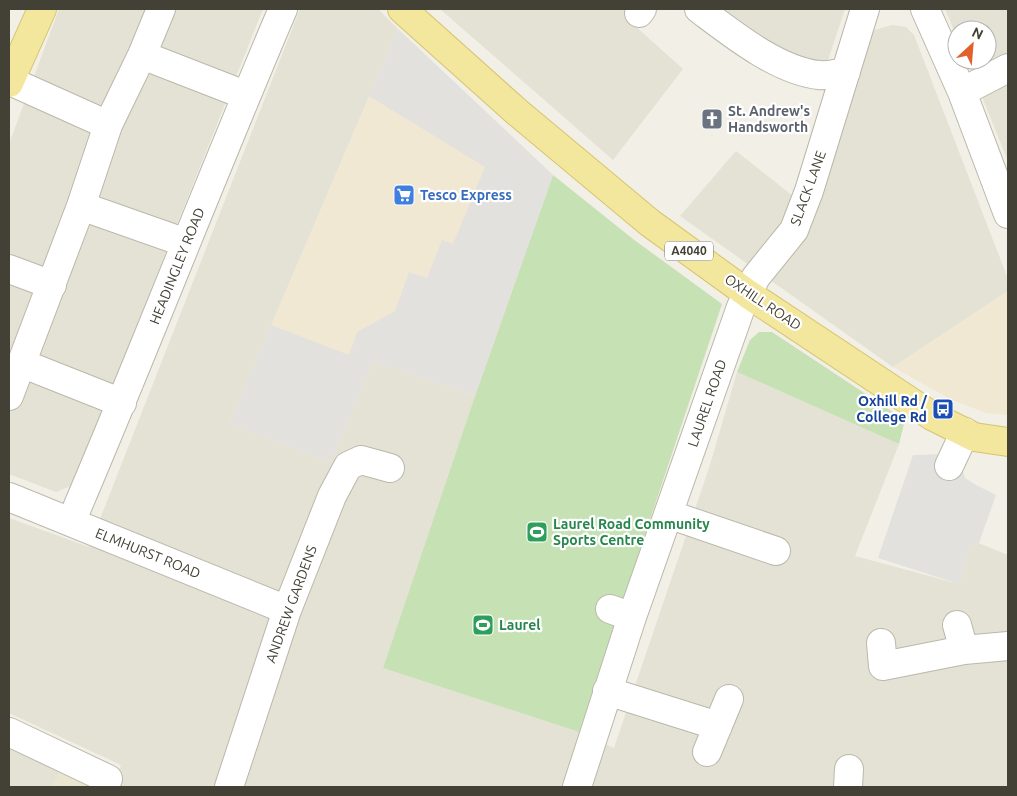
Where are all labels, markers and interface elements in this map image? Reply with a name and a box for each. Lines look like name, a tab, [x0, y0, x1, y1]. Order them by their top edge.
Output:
north arrow	[947, 20, 997, 70]
text: N	[969, 24, 986, 43]
place label: St. Andrew's Handsworth	[728, 103, 810, 135]
church icon: St. Andrew's Handsworth	[700, 107, 724, 131]
street label: SLACK LANE	[787, 148, 829, 228]
supermarket icon: Tesco Express	[392, 183, 416, 207]
place label: Tesco Express	[420, 187, 512, 203]
street label: HEADINGLEY ROAD	[146, 205, 208, 327]
road number: A4040	[665, 242, 713, 260]
street label: OXHILL ROAD	[722, 271, 804, 333]
street label: LAUREL ROAD	[685, 357, 729, 449]
place label: Oxhill Rd / College Rd	[856, 393, 928, 425]
bus stop icon: Oxhill Rd / College Rd	[931, 397, 955, 421]
place label: Laurel Road Community Sports Centre	[553, 516, 710, 548]
sports icon: Laurel Road Community Sports Centre	[525, 520, 549, 544]
street label: ELMHURST ROAD	[93, 525, 203, 581]
street label: ANDREW GARDENS	[262, 543, 320, 665]
sports icon: Laurel	[471, 613, 495, 637]
place label: Laurel	[499, 617, 541, 633]

